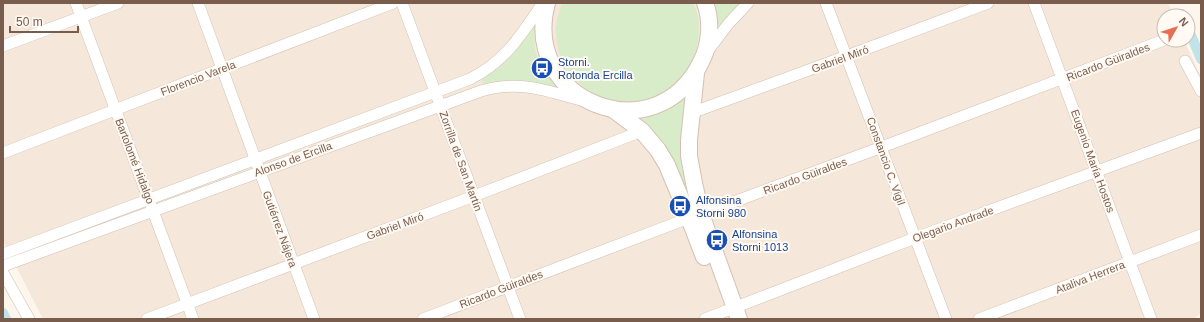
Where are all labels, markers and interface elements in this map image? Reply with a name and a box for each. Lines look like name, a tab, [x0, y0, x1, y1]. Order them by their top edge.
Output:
scale bar	[10, 8, 78, 34]
north arrow	[1156, 8, 1196, 48]
text: 50 m	[16, 15, 43, 29]
text: N	[1177, 15, 1191, 29]
street label: Ricardo Güiraldes	[1065, 40, 1152, 83]
street label: Gabriel Miró	[810, 43, 870, 75]
bus stop icon: Storni. Rotonda Ercilla	[529, 55, 555, 81]
place label: Storni. Rotonda Ercilla	[558, 56, 633, 81]
street label: Florencio Varela	[159, 58, 238, 98]
street label: Eugenio María Hostos	[1069, 108, 1117, 215]
street label: Zorrilla de San Martín	[437, 109, 485, 213]
street label: Constancio C. Vigil	[865, 115, 907, 207]
street label: Bartolomé Hidalgo	[113, 117, 157, 205]
street label: Alonso de Ercilla	[252, 139, 334, 179]
street label: Ricardo Güiraldes	[762, 155, 849, 197]
street label: Gutiérrez Nájera	[261, 189, 300, 270]
bus stop icon: Alfonsina Storni 980	[667, 193, 693, 219]
place label: Alfonsina Storni 980	[696, 194, 746, 219]
street label: Olegario Andrade	[911, 204, 995, 244]
street label: Gabriel Miró	[365, 210, 425, 242]
bus stop icon: Alfonsina Storni 1013	[704, 227, 730, 253]
place label: Alfonsina Storni 1013	[732, 228, 788, 253]
street label: Ataliva Herrera	[1054, 258, 1127, 296]
street label: Ricardo Güiraldes	[458, 267, 545, 310]

